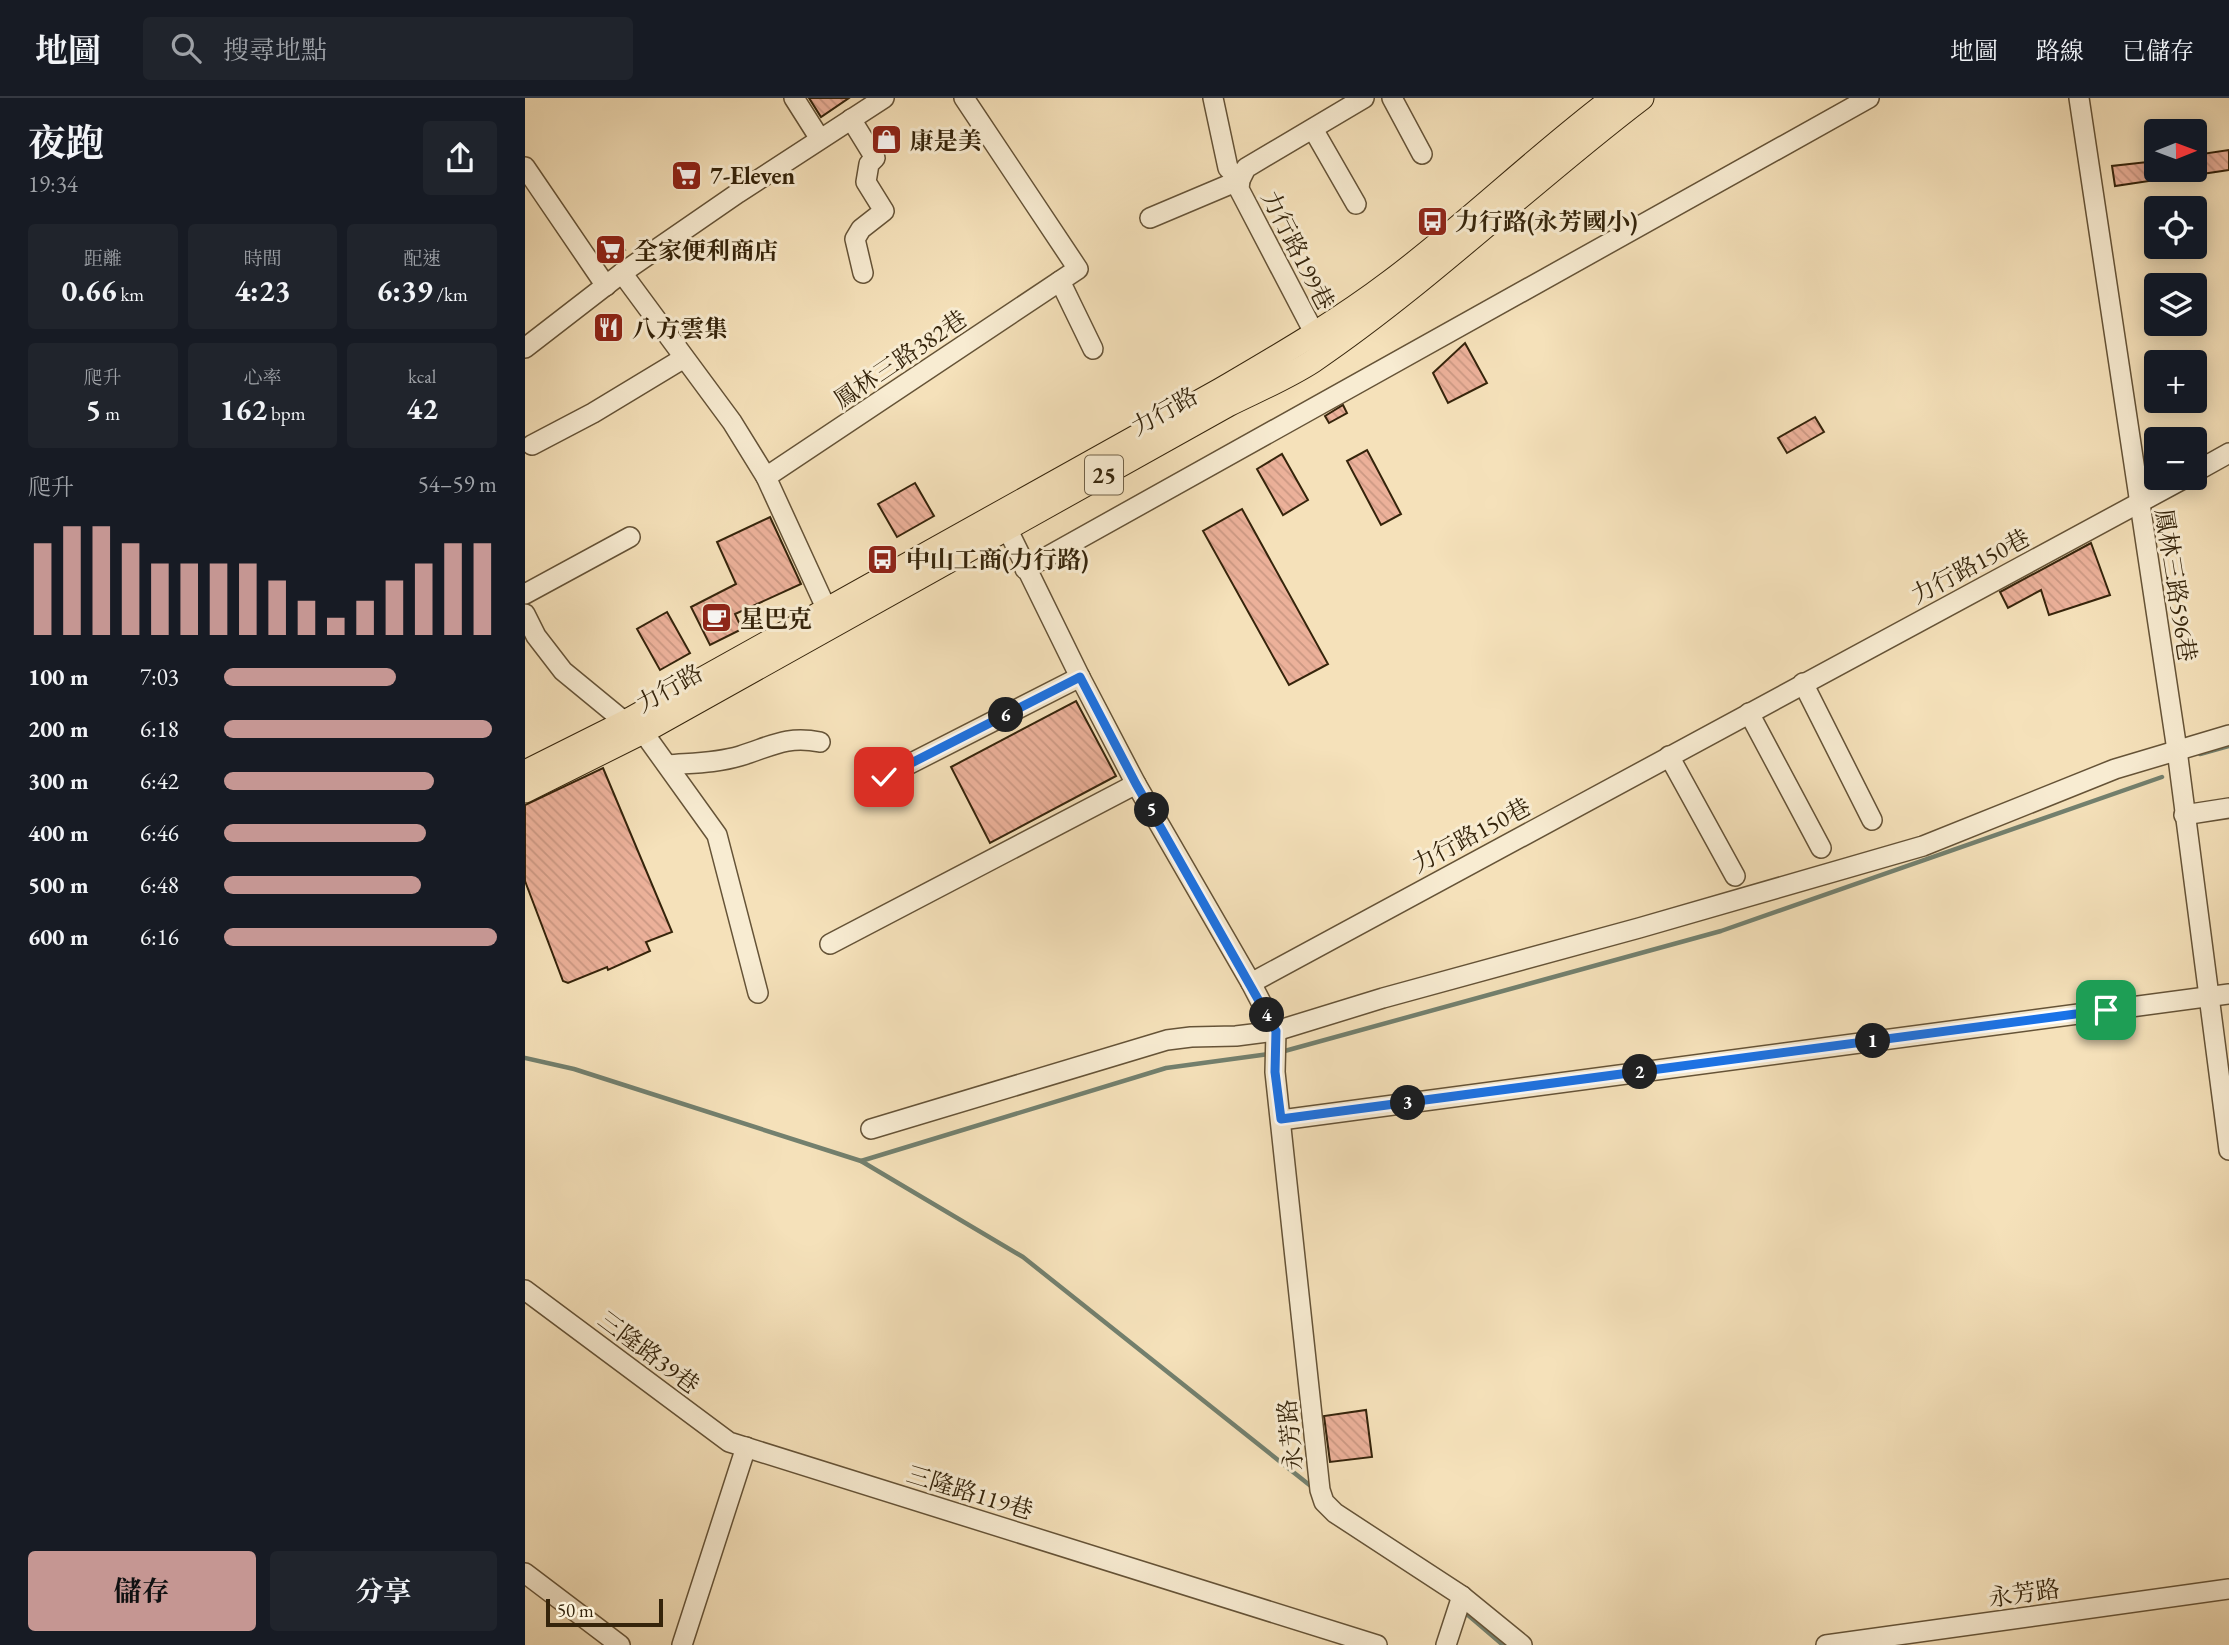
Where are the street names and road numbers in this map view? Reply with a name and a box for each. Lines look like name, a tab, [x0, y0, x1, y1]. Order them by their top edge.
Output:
street label: 力行路199巷	[1255, 185, 1341, 315]
street label: 鳳林三路382巷	[827, 303, 973, 415]
street label: 力行路	[1125, 380, 1203, 442]
road number: 25	[1085, 456, 1123, 494]
street label: 鳳林三路596巷	[2149, 506, 2203, 664]
street label: 力行路150巷	[1905, 522, 2035, 610]
street label: 力行路	[630, 657, 708, 719]
street label: 力行路150巷	[1406, 791, 1536, 879]
street label: 三隆路39巷	[592, 1304, 706, 1400]
street label: 永芳路	[1271, 1398, 1309, 1472]
street label: 三隆路119巷	[903, 1458, 1037, 1526]
street label: 永芳路	[1986, 1573, 2062, 1613]

